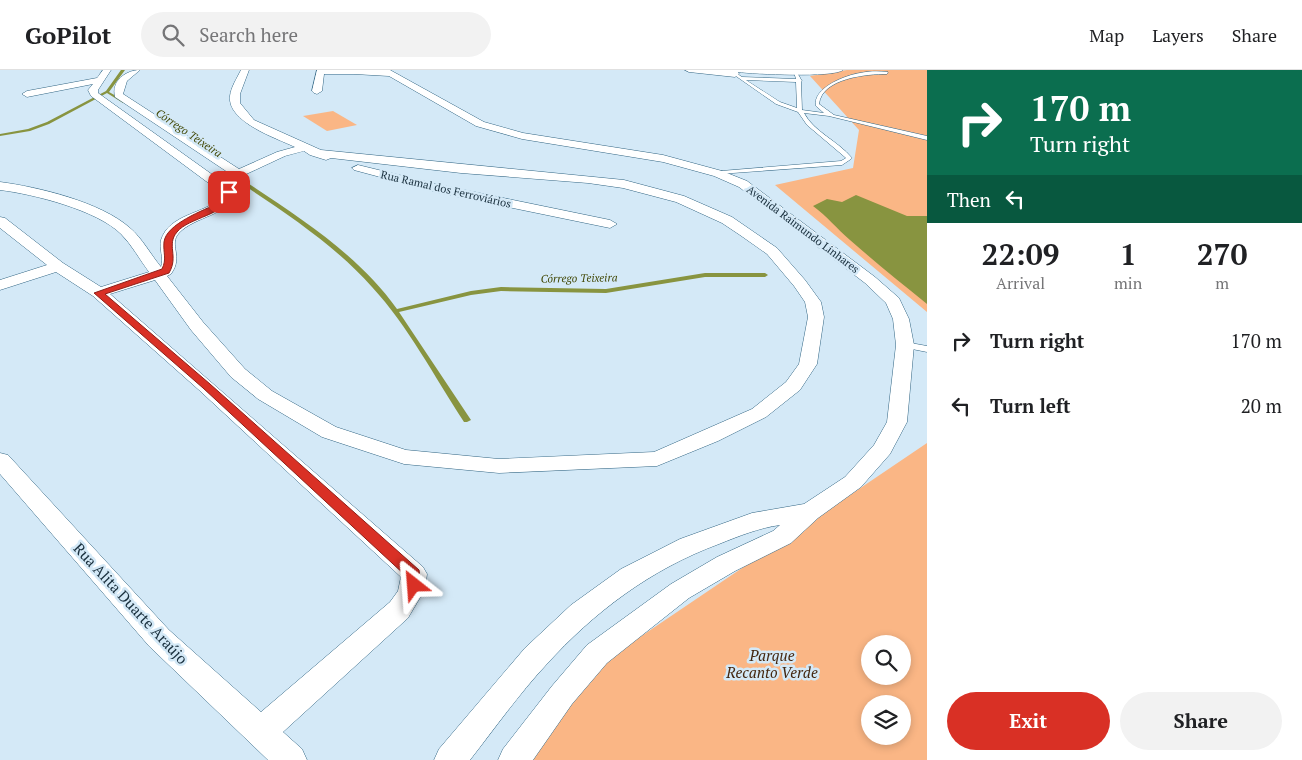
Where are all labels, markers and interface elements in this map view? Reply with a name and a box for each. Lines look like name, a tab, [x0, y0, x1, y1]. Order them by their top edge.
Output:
search box	[141, 12, 491, 57]
text: GoPilot	[25, 19, 111, 51]
icon: search	[159, 21, 187, 49]
text: Search here	[199, 22, 298, 47]
text: Map	[1089, 23, 1124, 47]
text: Layers	[1152, 23, 1204, 47]
text: Share	[1232, 23, 1277, 47]
text: 170 m	[1030, 85, 1131, 131]
icon: right	[947, 90, 1012, 155]
water label: Córrego Teixeira	[153, 106, 225, 160]
text: Turn right	[1030, 129, 1130, 158]
street label: Rua Ramal dos Ferroviários	[379, 167, 513, 211]
pin	[208, 171, 250, 213]
icon: arrive	[215, 178, 243, 206]
street label: Avenida Raimundo Linhares	[744, 182, 862, 276]
icon: left	[1001, 185, 1029, 213]
text: Then	[947, 187, 991, 212]
text: 22:09	[981, 234, 1060, 274]
text: 1	[1120, 234, 1137, 274]
text: 270	[1197, 234, 1248, 274]
water label: Córrego Teixeira	[540, 270, 618, 286]
text: Arrival	[996, 272, 1045, 294]
text: min	[1114, 272, 1142, 294]
text: m	[1215, 272, 1229, 294]
icon: right	[947, 327, 975, 355]
text: Turn right	[990, 328, 1084, 353]
text: 170 m	[1231, 328, 1282, 353]
icon: left	[947, 392, 975, 420]
text: Turn left	[990, 393, 1071, 418]
text: 20 m	[1241, 393, 1282, 418]
street label: Rua Alita Duarte Araújo	[69, 538, 193, 668]
position arrow	[387, 558, 439, 610]
map controls	[861, 635, 911, 745]
button: search	[861, 635, 911, 685]
park label: Parque Recanto Verde	[725, 645, 818, 682]
button: Exit	[947, 692, 1110, 750]
button: Share	[1120, 692, 1282, 750]
button: layers	[861, 695, 911, 745]

